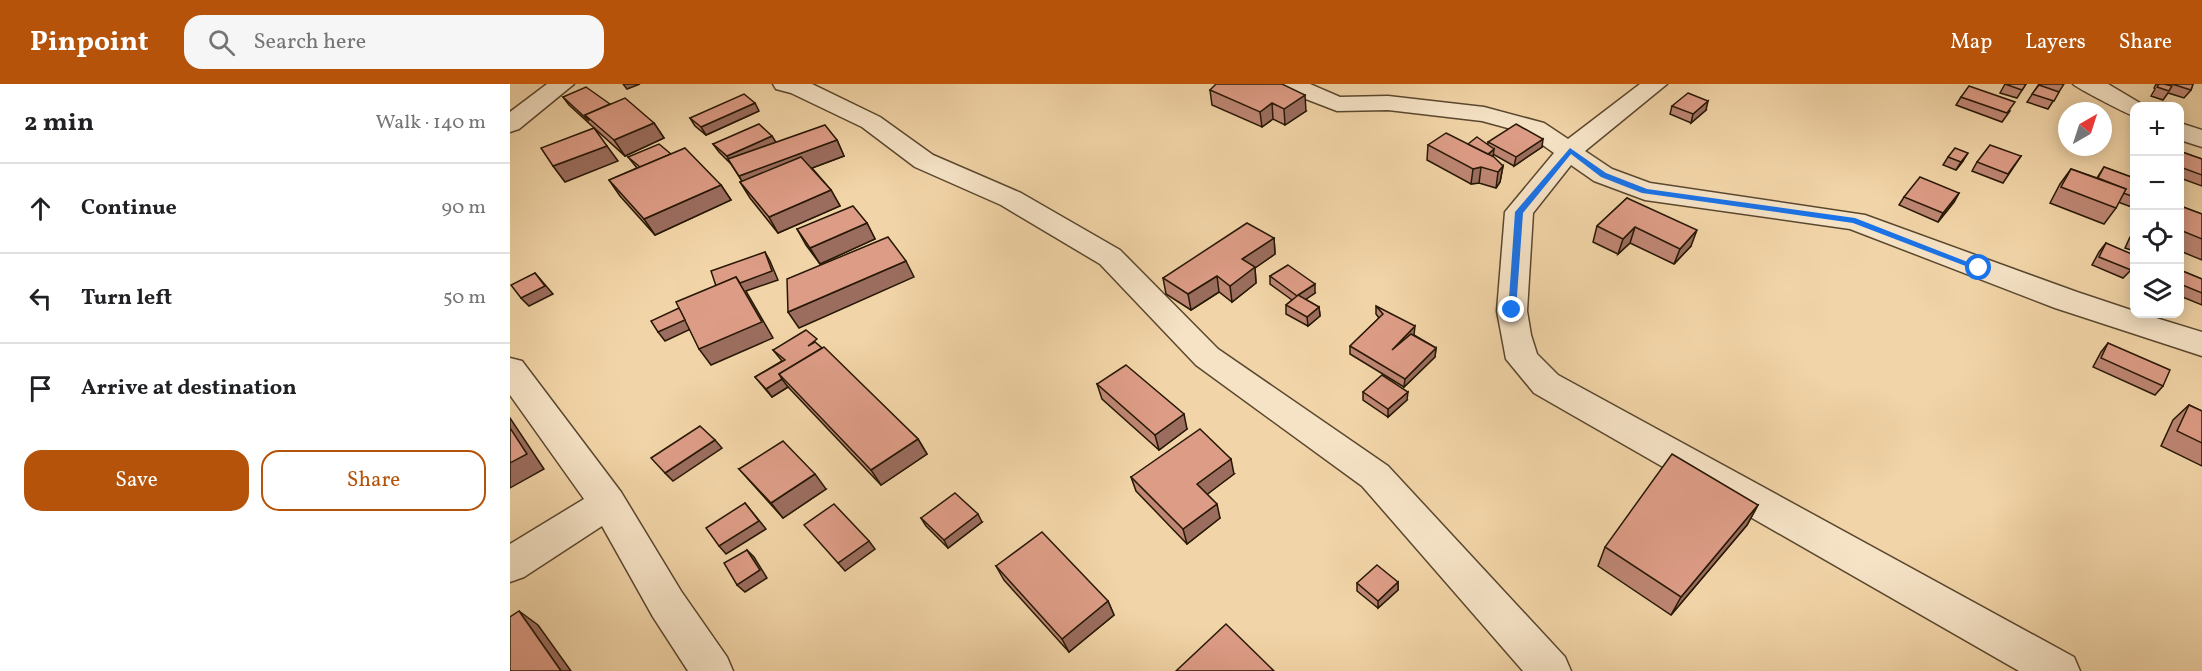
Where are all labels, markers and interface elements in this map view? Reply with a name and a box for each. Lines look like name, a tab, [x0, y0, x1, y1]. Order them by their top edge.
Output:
search box	[184, 15, 604, 69]
text: Pinpoint	[30, 23, 148, 62]
icon: search	[205, 26, 238, 59]
text: Search here	[253, 27, 366, 58]
text: Map	[1950, 28, 1992, 57]
text: Layers	[2025, 28, 2086, 57]
text: Share	[2119, 28, 2172, 57]
north arrow	[2058, 102, 2112, 156]
map controls	[2130, 102, 2184, 318]
button: +	[2130, 102, 2184, 156]
text: 2 min	[24, 105, 94, 141]
text: Walk · 140 m	[376, 109, 486, 137]
button: −	[2130, 156, 2184, 210]
icon: ahead	[24, 192, 57, 225]
text: Continue	[81, 193, 177, 224]
text: 90 m	[442, 194, 486, 222]
button: locate	[2130, 210, 2184, 264]
route start	[1965, 254, 1991, 280]
button: layers	[2130, 264, 2184, 318]
icon: left	[24, 282, 57, 315]
text: Turn left	[81, 283, 172, 314]
text: 50 m	[443, 284, 486, 312]
route end	[1498, 296, 1524, 322]
icon: arrive	[24, 372, 57, 405]
text: Arrive at destination	[81, 373, 297, 404]
button: Save	[24, 450, 249, 511]
button: Share	[261, 450, 486, 511]

